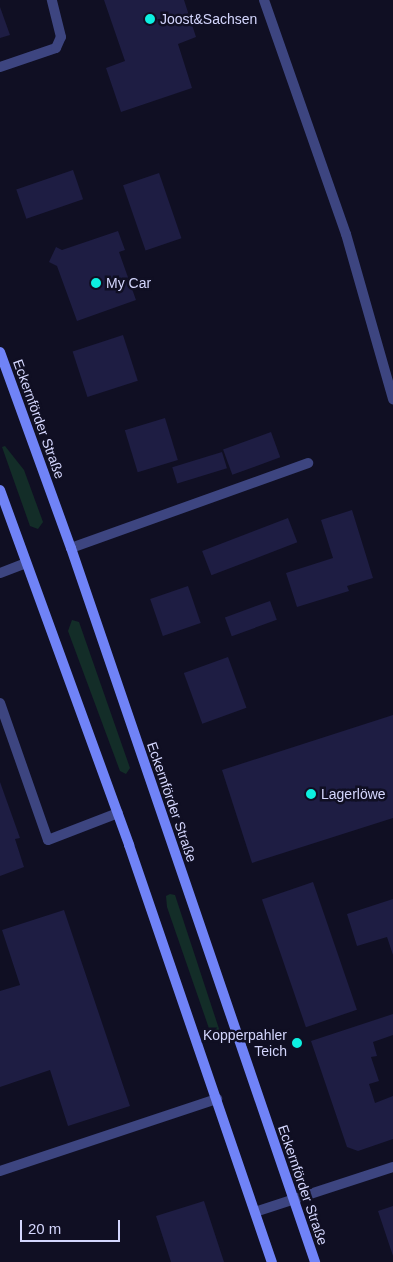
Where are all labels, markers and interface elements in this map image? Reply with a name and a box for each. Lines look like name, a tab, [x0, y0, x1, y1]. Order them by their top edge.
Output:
place label: Joost&Sachsen	[160, 11, 257, 27]
marker: Joost&Sachsen	[144, 13, 156, 25]
place label: My Car	[106, 275, 151, 291]
marker: My Car	[90, 277, 102, 289]
street label: Eckernförder Straße	[10, 357, 68, 481]
street label: Eckernförder Straße	[144, 740, 200, 864]
place label: Lagerlöwe	[321, 786, 386, 802]
marker: Lagerlöwe	[305, 788, 317, 800]
place label: Kopperpahler Teich	[203, 1027, 287, 1060]
marker: Kopperpahler Teich	[291, 1037, 303, 1049]
street label: Eckernförder Straße	[275, 1123, 331, 1247]
scale bar	[22, 1210, 122, 1242]
text: 20 m	[28, 1220, 61, 1237]

